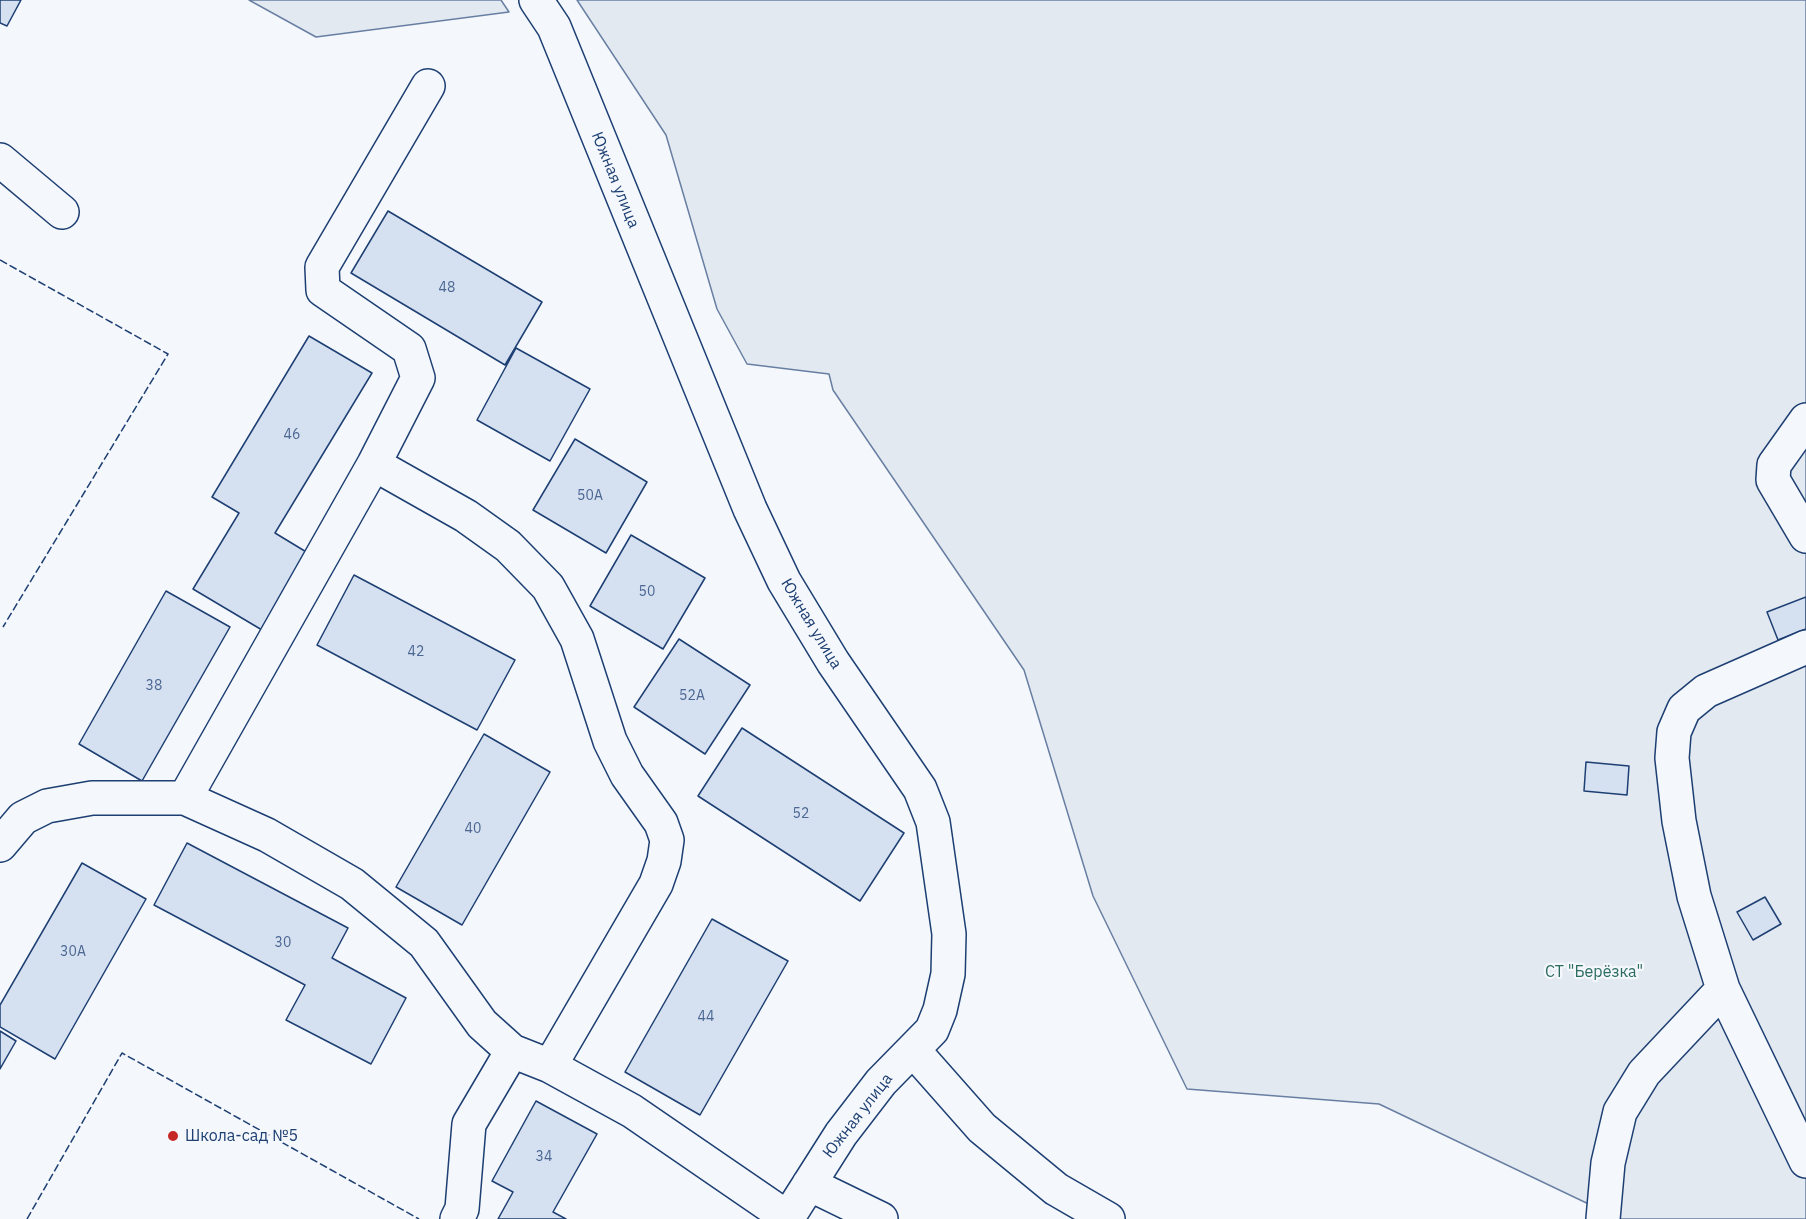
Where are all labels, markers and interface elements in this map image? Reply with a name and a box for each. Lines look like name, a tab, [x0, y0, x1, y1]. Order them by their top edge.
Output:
street label: Южная улица	[587, 129, 643, 231]
house number: 48	[439, 280, 455, 296]
house number: 46	[284, 427, 300, 443]
house number: 50А	[577, 488, 603, 504]
street label: Южная улица	[776, 575, 846, 673]
house number: 50	[639, 584, 655, 600]
house number: 42	[408, 644, 424, 660]
house number: 38	[146, 678, 162, 694]
house number: 52А	[679, 688, 705, 704]
house number: 52	[793, 806, 809, 822]
house number: 40	[465, 821, 481, 837]
house number: 30	[275, 935, 291, 951]
house number: 30А	[60, 944, 86, 960]
park label: СТ "Берёзка"	[1545, 962, 1643, 982]
house number: 44	[698, 1009, 714, 1025]
street label: Южная улица	[819, 1070, 897, 1162]
place label: Школа-сад №5	[185, 1126, 298, 1146]
marker: Школа-сад №5	[166, 1129, 180, 1143]
house number: 34	[536, 1149, 552, 1165]

